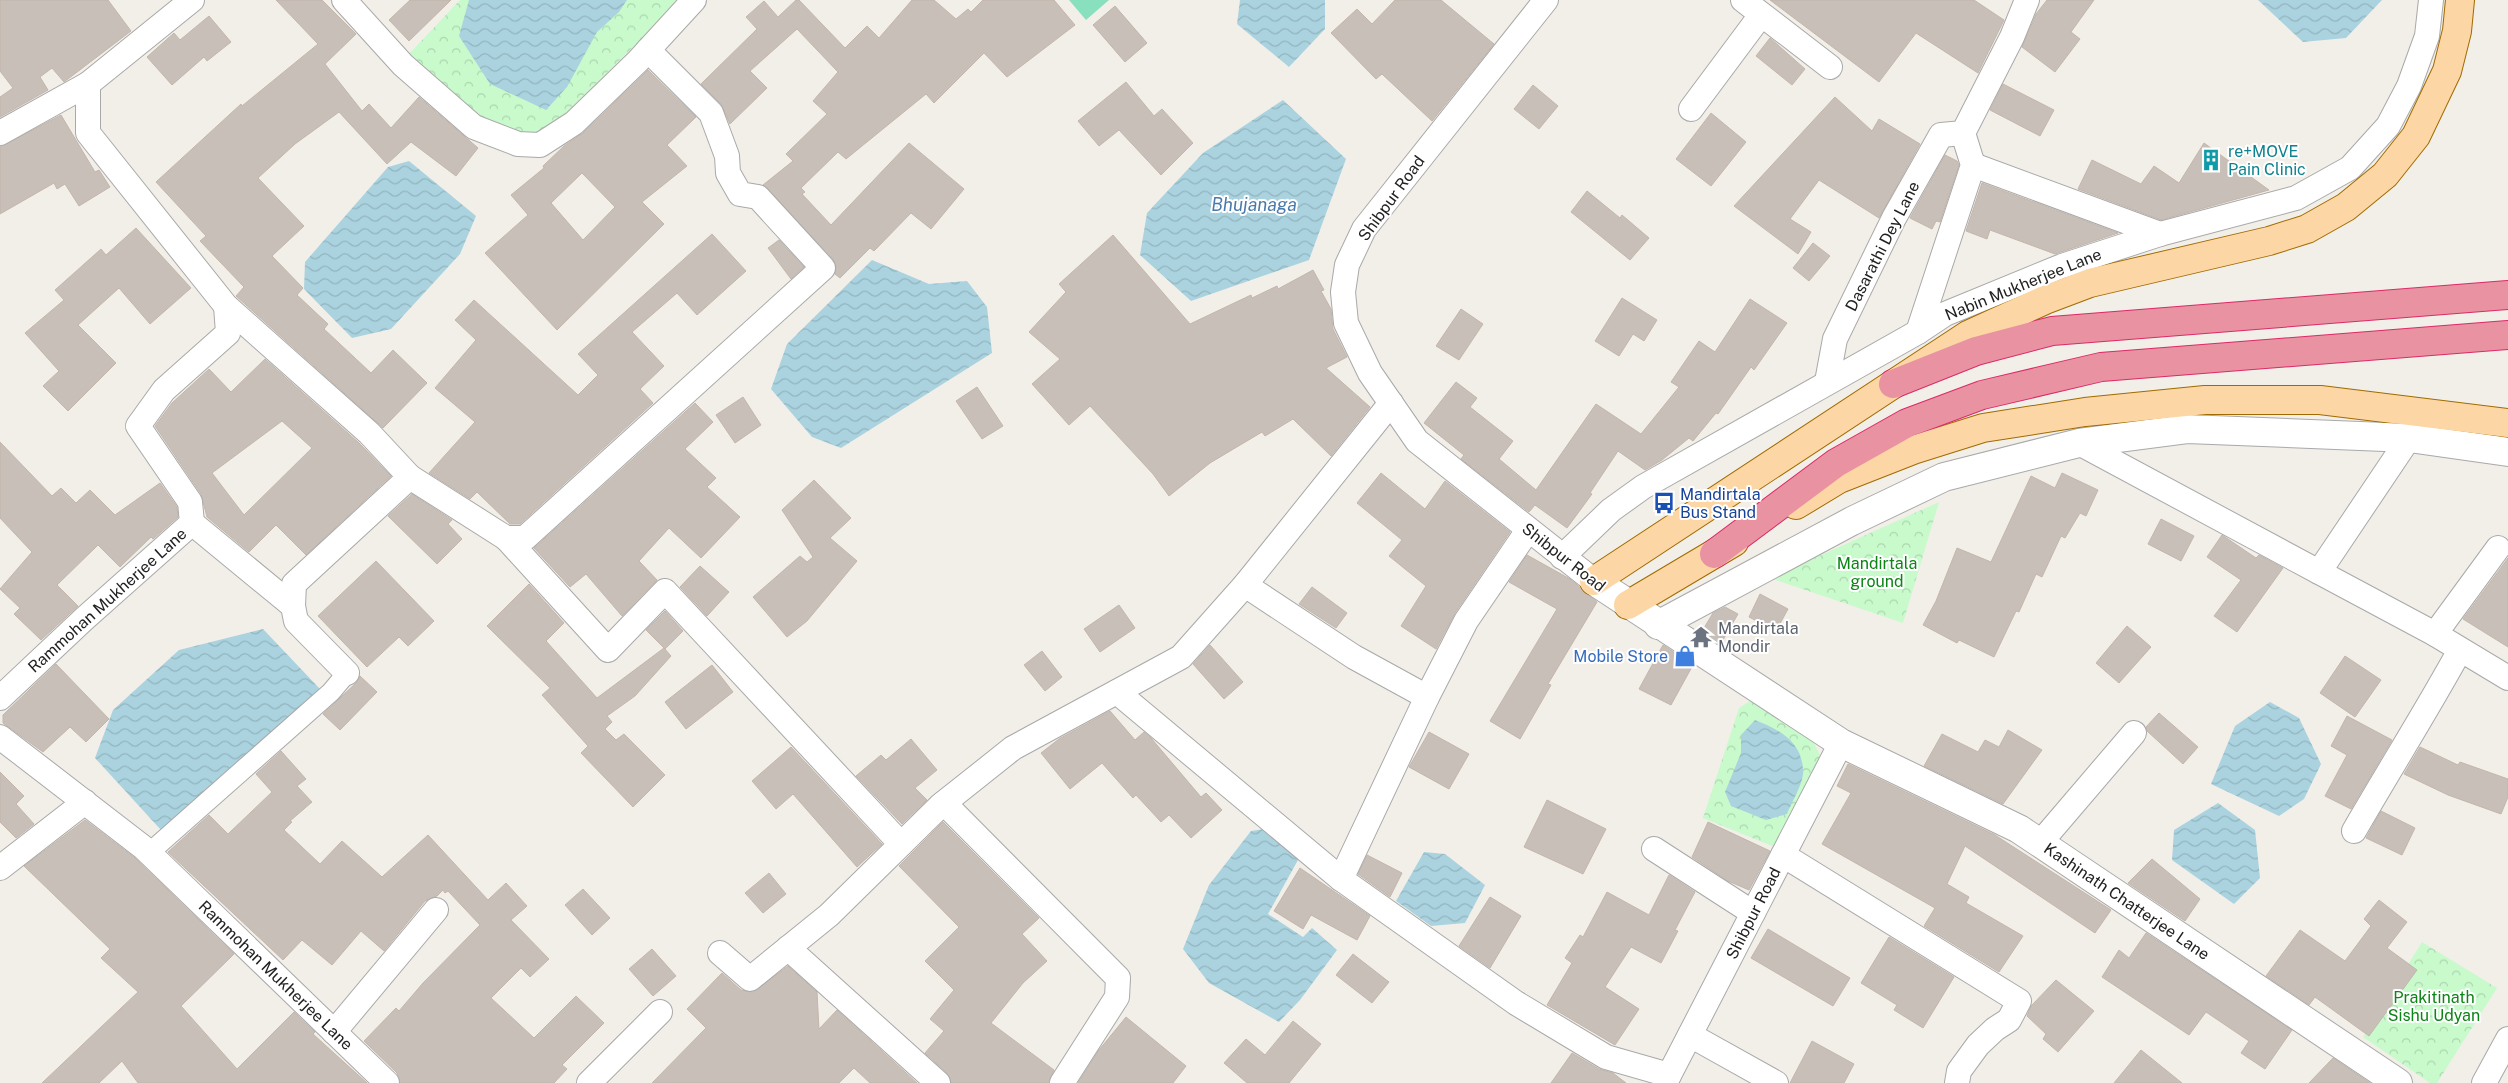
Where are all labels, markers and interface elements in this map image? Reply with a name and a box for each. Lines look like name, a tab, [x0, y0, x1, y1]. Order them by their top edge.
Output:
place label: re+MOVE Pain Clinic	[2228, 142, 2306, 179]
building icon: re+MOVE Pain Clinic	[2198, 147, 2224, 173]
street label: Shibpur Road	[1354, 152, 1429, 245]
street label: Dasarathi Dey Lane	[1841, 178, 1923, 314]
water label: Bhujanaga	[1211, 194, 1297, 215]
street label: Nabin Mukherjee Lane	[1942, 244, 2104, 325]
place label: Mandirtala Bus Stand	[1680, 485, 1761, 522]
bus stop icon: Mandirtala Bus Stand	[1651, 490, 1677, 516]
street label: Shibpur Road	[1518, 519, 1609, 596]
street label: Rammohan Mukherjee Lane	[24, 524, 191, 677]
park label: Mandirtala ground	[1837, 554, 1917, 591]
place label: Mandirtala Mondir	[1718, 619, 1799, 656]
temple icon: Mandirtala Mondir	[1688, 624, 1714, 650]
shop icon: Mobile Store	[1672, 643, 1698, 669]
place label: Mobile Store	[1573, 647, 1668, 666]
street label: Kashinath Chatterjee Lane	[2040, 839, 2213, 964]
street label: Shibpur Road	[1722, 864, 1785, 962]
street label: Rammohan Mukherjee Lane	[195, 897, 357, 1054]
park label: Prakitinath Sishu Udyan	[2388, 988, 2480, 1025]

